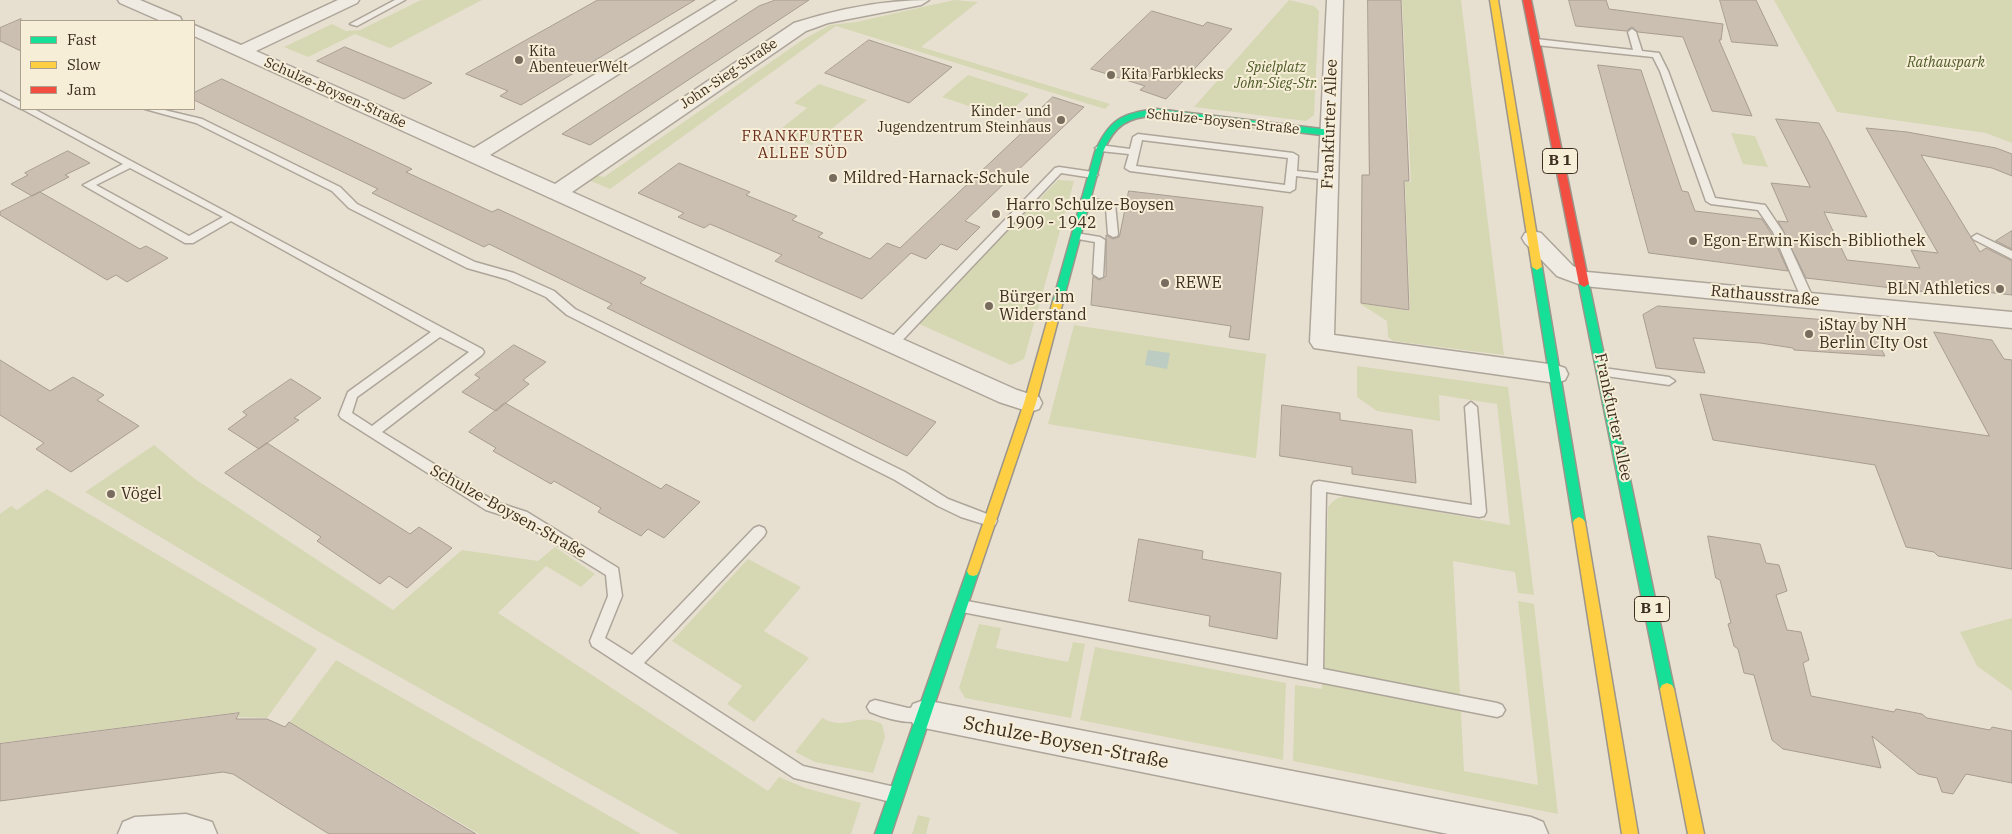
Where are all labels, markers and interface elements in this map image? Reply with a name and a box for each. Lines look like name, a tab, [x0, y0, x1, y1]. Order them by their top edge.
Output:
legend	[20, 20, 195, 110]
text: Fast	[67, 30, 97, 49]
street label: John-Sieg-Straße	[677, 35, 781, 113]
place label: Kita AbenteuerWelt	[529, 44, 628, 76]
street label: Schulze-Boysen-Straße	[261, 54, 409, 132]
marker: Kita AbenteuerWelt	[513, 54, 525, 66]
text: Slow	[67, 55, 100, 74]
park label: Rathauspark	[1907, 55, 1985, 71]
street label: Frankfurter Allee	[1318, 59, 1342, 189]
park label: Spielplatz John-Sieg-Str.	[1234, 60, 1318, 92]
place label: Kita Farbklecks	[1121, 67, 1224, 83]
marker: Kita Farbklecks	[1105, 69, 1117, 81]
text: Jam	[67, 80, 96, 99]
place label: Kinder- und Jugendzentrum Steinhaus	[878, 104, 1051, 136]
street label: Schulze-Boysen-Straße	[1146, 106, 1300, 138]
marker: Kinder- und Jugendzentrum Steinhaus	[1055, 114, 1067, 126]
district label: FRANKFURTER ALLEE SÜD	[740, 128, 866, 163]
road number: B 1	[1542, 148, 1578, 174]
place label: Mildred-Harnack-Schule	[843, 168, 1030, 188]
marker: Mildred-Harnack-Schule	[827, 172, 839, 184]
place label: Harro Schulze-Boysen 1909 - 1942	[1006, 195, 1174, 233]
marker: Harro Schulze-Boysen 1909 - 1942	[990, 208, 1002, 220]
place label: Egon-Erwin-Kisch-Bibliothek	[1703, 231, 1925, 251]
marker: Egon-Erwin-Kisch-Bibliothek	[1687, 235, 1699, 247]
place label: REWE	[1175, 273, 1222, 293]
marker: REWE	[1159, 277, 1171, 289]
place label: BLN Athletics	[1887, 279, 1990, 299]
street label: Rathausstraße	[1710, 282, 1820, 310]
marker: BLN Athletics	[1994, 283, 2006, 295]
place label: Bürger im Widerstand	[999, 287, 1087, 325]
marker: Bürger im Widerstand	[983, 300, 995, 312]
place label: iStay by NH Berlin CIty Ost	[1819, 315, 1928, 353]
marker: iStay by NH Berlin CIty Ost	[1803, 328, 1815, 340]
street label: Frankfurter Allee	[1590, 351, 1636, 483]
street label: Schulze-Boysen-Straße	[427, 461, 589, 563]
place label: Vögel	[121, 484, 162, 504]
marker: Vögel	[105, 488, 117, 500]
road number: B 1	[1634, 596, 1670, 622]
street label: Schulze-Boysen-Straße	[961, 712, 1171, 774]

